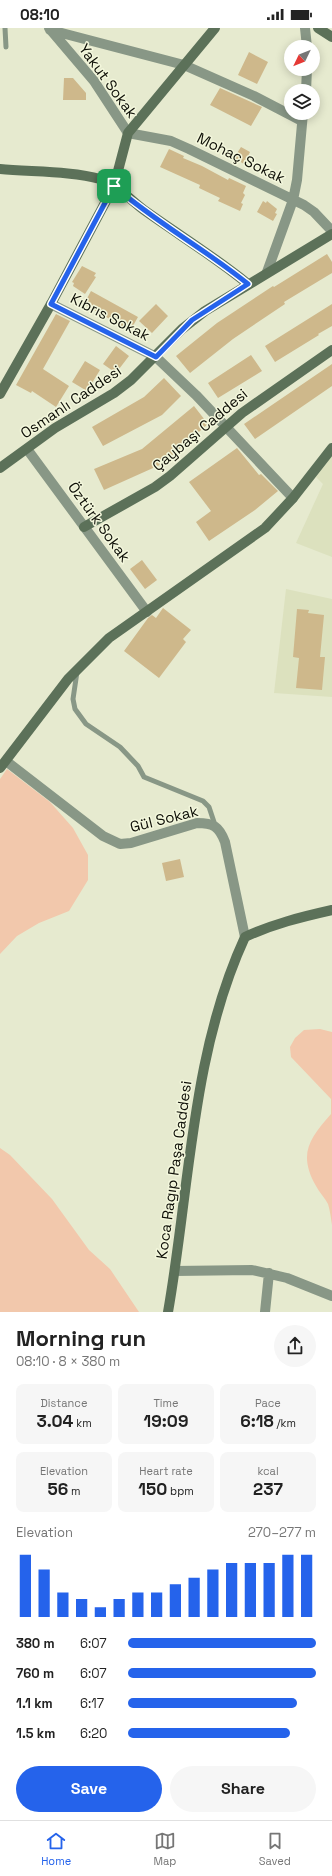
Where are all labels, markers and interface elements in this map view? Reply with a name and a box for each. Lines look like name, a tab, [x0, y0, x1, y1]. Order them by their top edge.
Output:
text: 08:10	[20, 5, 60, 24]
street label: Yakut Sokak	[75, 40, 142, 122]
north arrow	[284, 40, 320, 76]
map controls	[284, 40, 320, 120]
button: layers	[284, 84, 320, 120]
street label: Mohaç Sokak	[194, 128, 288, 187]
pin	[97, 169, 131, 203]
icon: arrive	[103, 175, 125, 197]
street label: Kıbrıs Sokak	[67, 288, 153, 345]
street label: Osmanlı Caddesi	[17, 361, 125, 442]
street label: Çaybaşı Caddesi	[148, 384, 251, 475]
street label: Öztürk Sokak	[64, 478, 135, 566]
street label: Gül Sokak	[128, 801, 200, 836]
street label: Koca Ragıp Paşa Caddesi	[152, 1080, 195, 1260]
text: Morning run	[16, 1324, 146, 1352]
button: share	[274, 1325, 316, 1367]
text: 08:10 · 8 × 380 m	[16, 1353, 120, 1370]
text: Distance	[41, 1396, 87, 1410]
text: Time	[153, 1396, 179, 1410]
text: Pace	[255, 1396, 281, 1410]
text: 3.04	[36, 1410, 73, 1432]
text: 19:09	[144, 1410, 188, 1432]
text: 6:18	[240, 1410, 274, 1432]
text: km	[73, 1416, 92, 1430]
text: /km	[274, 1416, 296, 1430]
text: Elevation	[40, 1464, 88, 1478]
text: Heart rate	[139, 1464, 193, 1478]
text: kcal	[257, 1464, 279, 1478]
text: 56	[47, 1478, 68, 1500]
text: 150	[138, 1478, 167, 1500]
text: 237	[253, 1478, 283, 1500]
text: m	[68, 1484, 81, 1498]
text: bpm	[167, 1484, 194, 1498]
text: Elevation	[16, 1524, 73, 1541]
text: 270–277 m	[248, 1524, 316, 1541]
text: 380 m	[16, 1635, 55, 1652]
text: 6:07	[80, 1635, 107, 1652]
text: 760 m	[16, 1665, 54, 1682]
text: 6:07	[80, 1665, 107, 1682]
text: 1.1 km	[16, 1695, 53, 1712]
text: 6:17	[80, 1695, 104, 1712]
text: 1.5 km	[16, 1725, 55, 1742]
text: 6:20	[80, 1725, 107, 1742]
button: Save	[16, 1766, 162, 1812]
button: Share	[170, 1766, 316, 1812]
tab: Home	[41, 1830, 71, 1868]
tab: Map	[153, 1830, 176, 1868]
tab: Saved	[259, 1830, 291, 1868]

